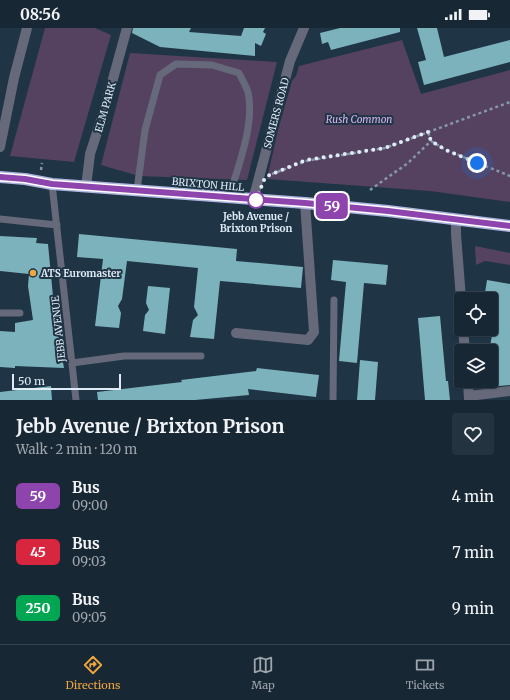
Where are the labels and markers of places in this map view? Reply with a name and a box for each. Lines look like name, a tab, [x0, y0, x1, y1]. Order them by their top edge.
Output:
marker: Jebb Avenue / Brixton Prison	[247, 191, 265, 209]
place label: Jebb Avenue / Brixton Prison	[220, 210, 293, 235]
place label: ATS Euromaster	[40, 267, 121, 280]
marker: ATS Euromaster	[28, 268, 38, 278]

